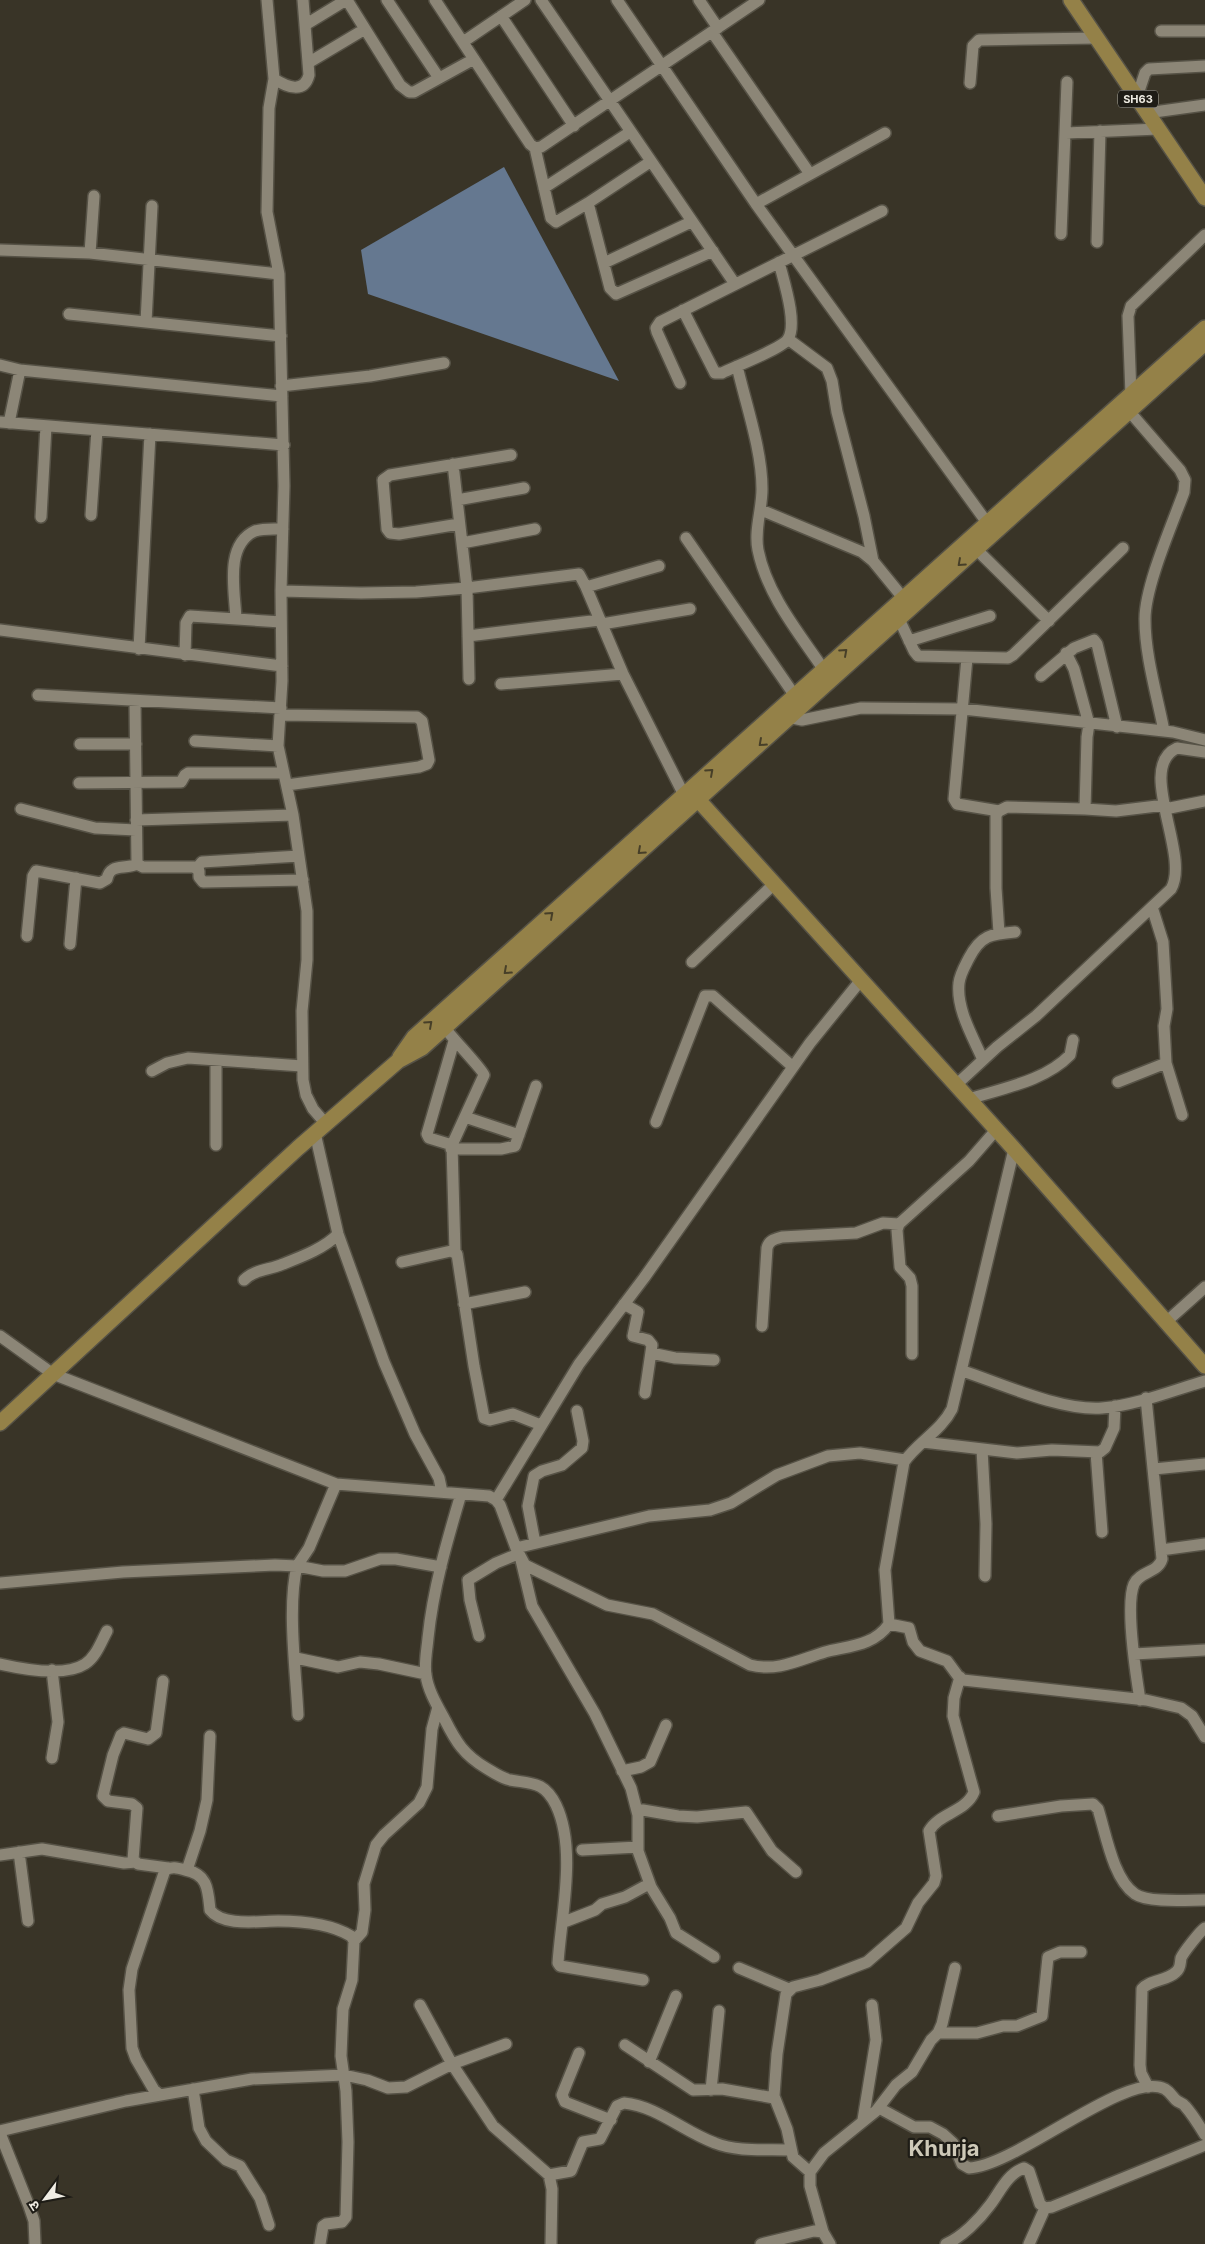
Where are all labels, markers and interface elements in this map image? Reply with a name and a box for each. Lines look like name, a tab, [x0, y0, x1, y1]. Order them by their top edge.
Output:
road number: SH63	[1118, 90, 1158, 108]
one-way arrow	[957, 557, 966, 566]
one-way arrow	[839, 649, 848, 658]
one-way arrow	[759, 737, 768, 746]
one-way arrow	[705, 769, 714, 778]
one-way arrow	[638, 845, 647, 854]
one-way arrow	[544, 912, 553, 921]
one-way arrow	[504, 966, 513, 975]
one-way arrow	[424, 1021, 433, 1030]
district label: Khurja	[908, 2135, 980, 2161]
north arrow	[20, 2174, 70, 2224]
text: उ	[24, 2197, 43, 2214]

